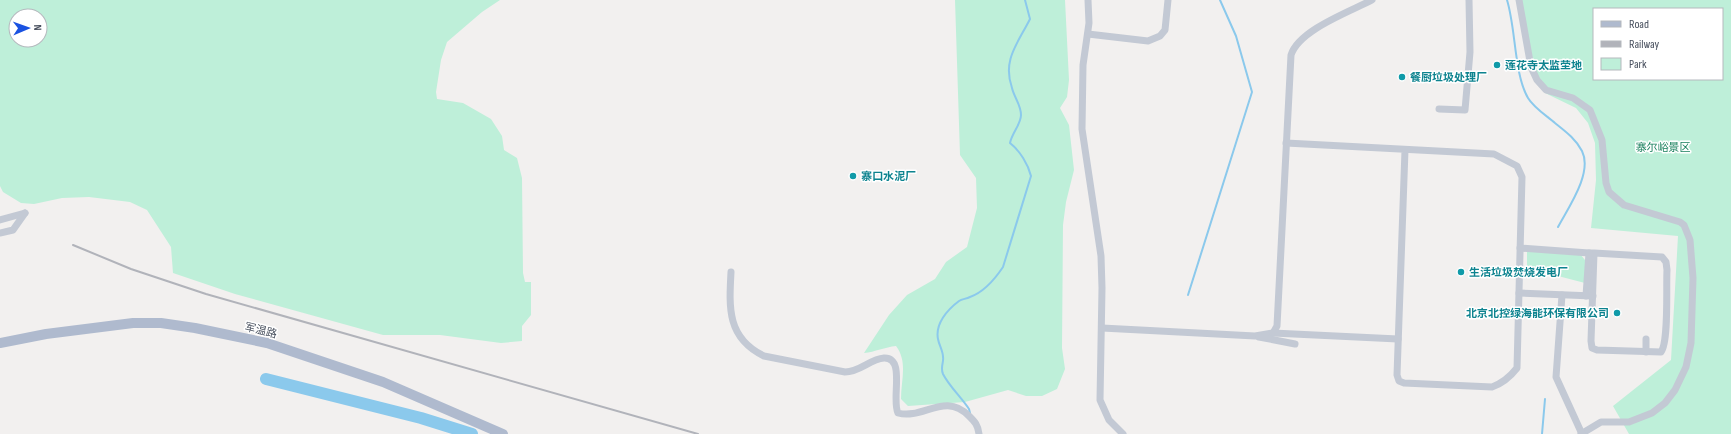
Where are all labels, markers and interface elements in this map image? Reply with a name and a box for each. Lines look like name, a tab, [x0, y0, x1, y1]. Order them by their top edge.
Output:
north arrow	[8, 8, 48, 48]
legend	[1593, 8, 1723, 80]
text: Road	[1629, 17, 1649, 32]
text: N	[31, 25, 44, 31]
text: Railway	[1629, 37, 1660, 52]
text: Park	[1629, 57, 1647, 72]
place label: 莲花寺太监茔地	[1505, 59, 1582, 72]
marker: 莲花寺太监茔地	[1492, 60, 1502, 70]
place label: 餐厨垃圾处理厂	[1410, 71, 1487, 84]
marker: 餐厨垃圾处理厂	[1397, 72, 1407, 82]
park label: 寨尔峪景区	[1636, 141, 1691, 154]
place label: 寨口水泥厂	[861, 170, 916, 183]
marker: 寨口水泥厂	[848, 171, 858, 181]
place label: 生活垃圾焚烧发电厂	[1469, 266, 1568, 279]
marker: 生活垃圾焚烧发电厂	[1456, 267, 1466, 277]
place label: 北京北控绿海能环保有限公司	[1466, 307, 1609, 320]
marker: 北京北控绿海能环保有限公司	[1612, 308, 1622, 318]
street label: 军温路	[243, 320, 278, 341]

